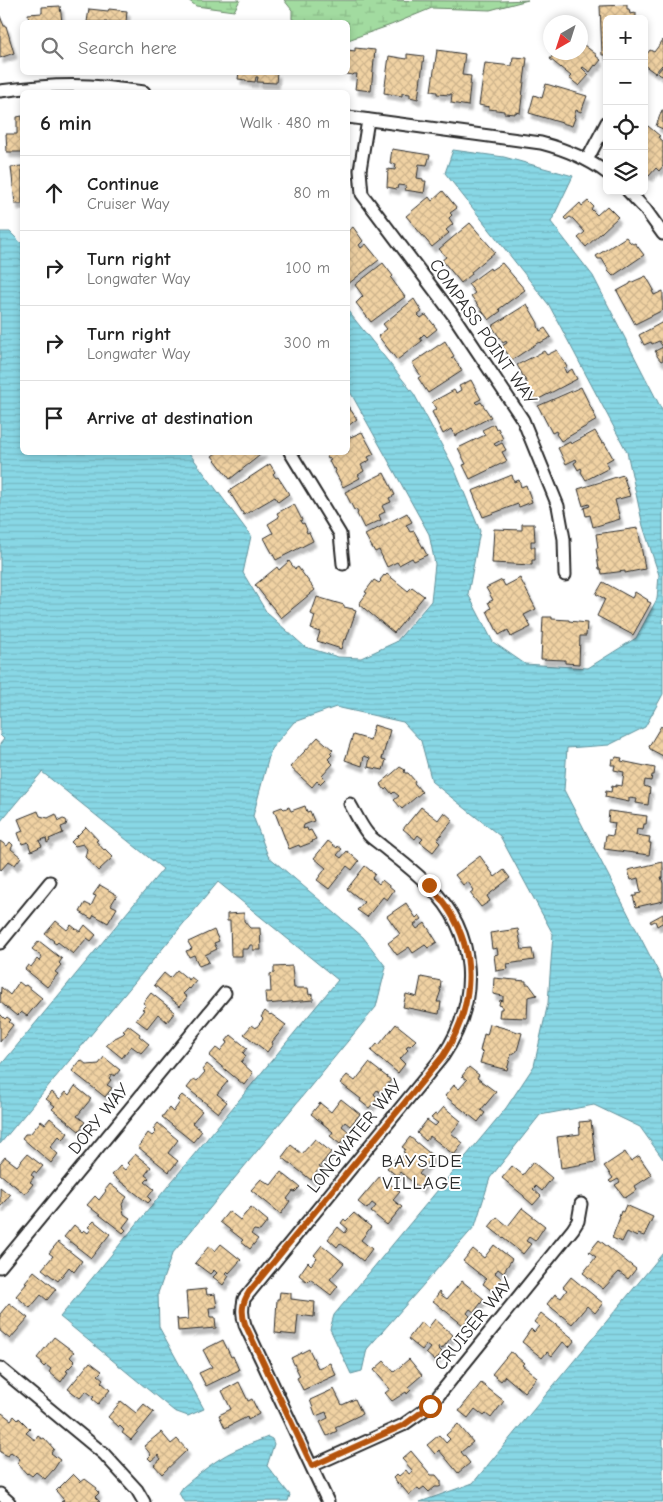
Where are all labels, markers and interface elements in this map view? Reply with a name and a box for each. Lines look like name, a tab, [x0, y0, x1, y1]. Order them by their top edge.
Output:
north arrow	[543, 15, 588, 60]
map controls	[603, 15, 648, 195]
button: +	[603, 15, 648, 60]
search box	[20, 20, 350, 75]
icon: search	[38, 34, 66, 62]
text: Search here	[78, 37, 177, 59]
button: −	[603, 60, 648, 105]
button: locate	[603, 105, 648, 150]
text: 6 min	[40, 111, 92, 135]
text: Walk · 480 m	[240, 114, 330, 132]
button: layers	[603, 150, 648, 195]
text: Continue	[87, 173, 159, 195]
icon: ahead	[40, 179, 68, 207]
text: 80 m	[293, 184, 330, 202]
text: Cruiser Way	[87, 195, 170, 213]
text: Turn right	[87, 248, 171, 270]
icon: right	[40, 254, 68, 282]
street label: COMPASS POINT WAY	[425, 255, 542, 409]
text: 100 m	[286, 259, 330, 277]
text: Longwater Way	[87, 270, 190, 288]
text: Turn right	[87, 323, 171, 345]
icon: right	[40, 329, 68, 357]
text: 300 m	[284, 334, 330, 352]
text: Longwater Way	[87, 345, 190, 363]
icon: arrive	[40, 404, 68, 432]
text: Arrive at destination	[87, 407, 253, 429]
route end	[418, 874, 441, 897]
street label: LONGWATER WAY	[303, 1075, 407, 1197]
street label: DORY WAY	[64, 1079, 134, 1159]
district label: BAYSIDE VILLAGE	[381, 1150, 463, 1194]
street label: CRUISER WAY	[430, 1273, 518, 1375]
route start	[419, 1395, 442, 1418]

